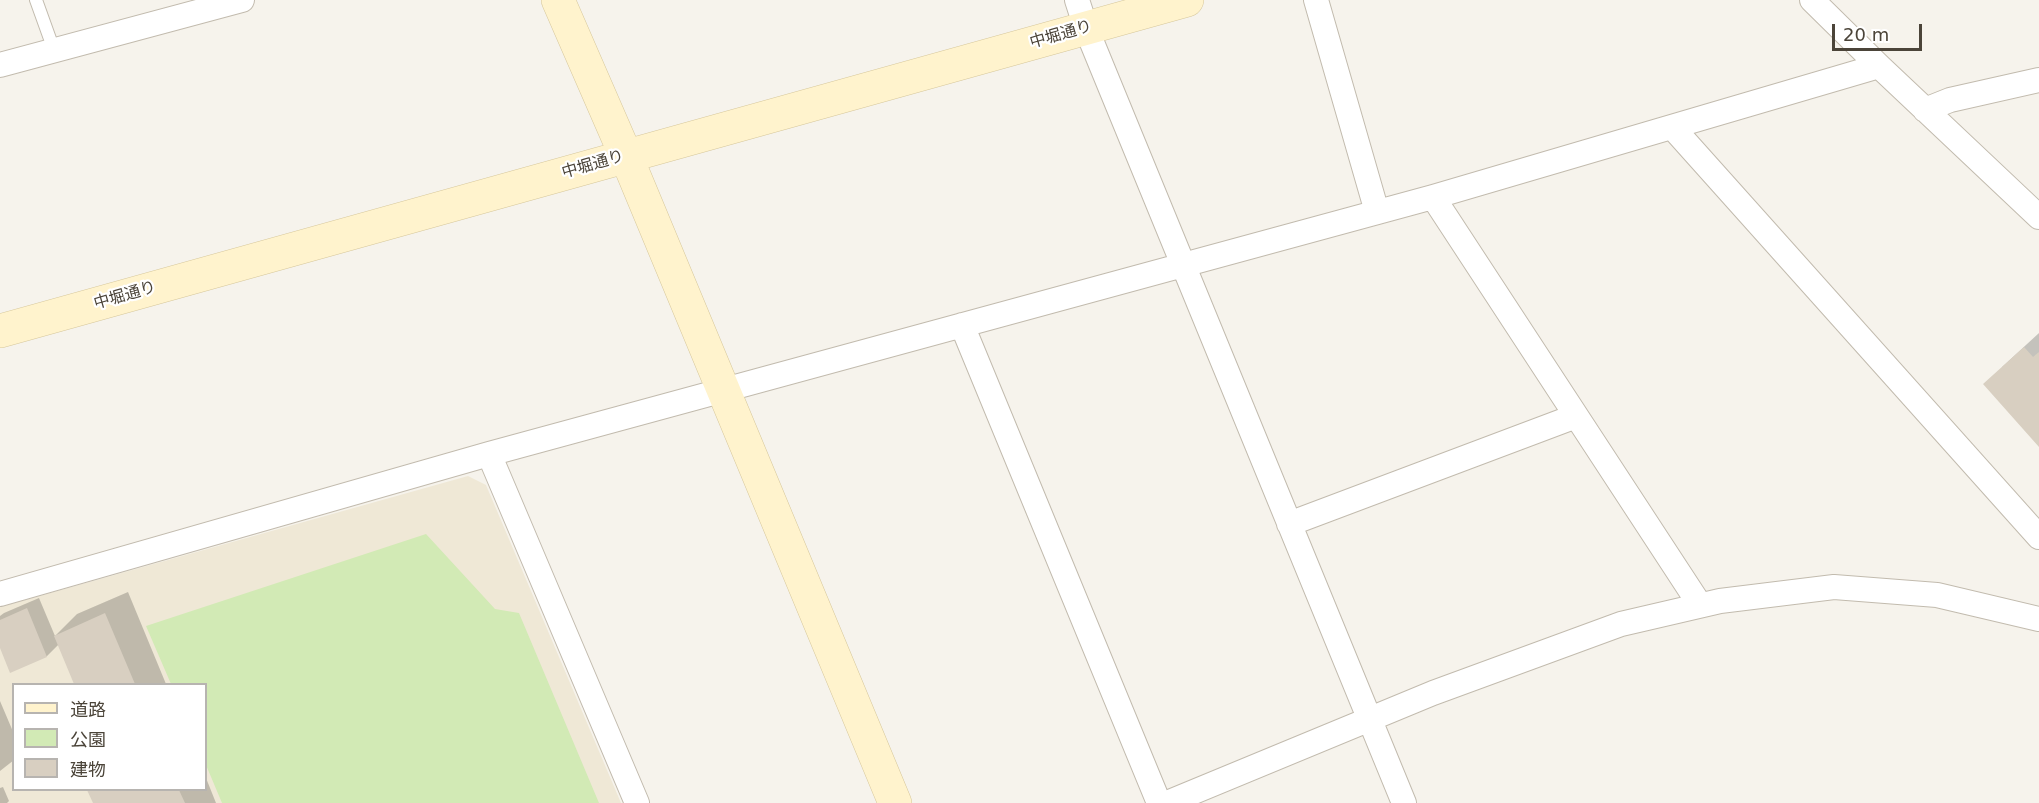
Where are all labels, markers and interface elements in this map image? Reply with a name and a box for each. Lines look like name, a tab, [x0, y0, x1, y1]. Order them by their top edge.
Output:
scale bar	[1835, 12, 1925, 50]
street label: 中堀通り	[1028, 17, 1094, 53]
text: 20 m	[1843, 24, 1889, 45]
street label: 中堀通り	[560, 147, 626, 183]
street label: 中堀通り	[92, 278, 158, 314]
legend	[12, 683, 207, 791]
text: 道路	[70, 699, 106, 720]
text: 公園	[70, 729, 106, 750]
text: 建物	[70, 759, 106, 780]

